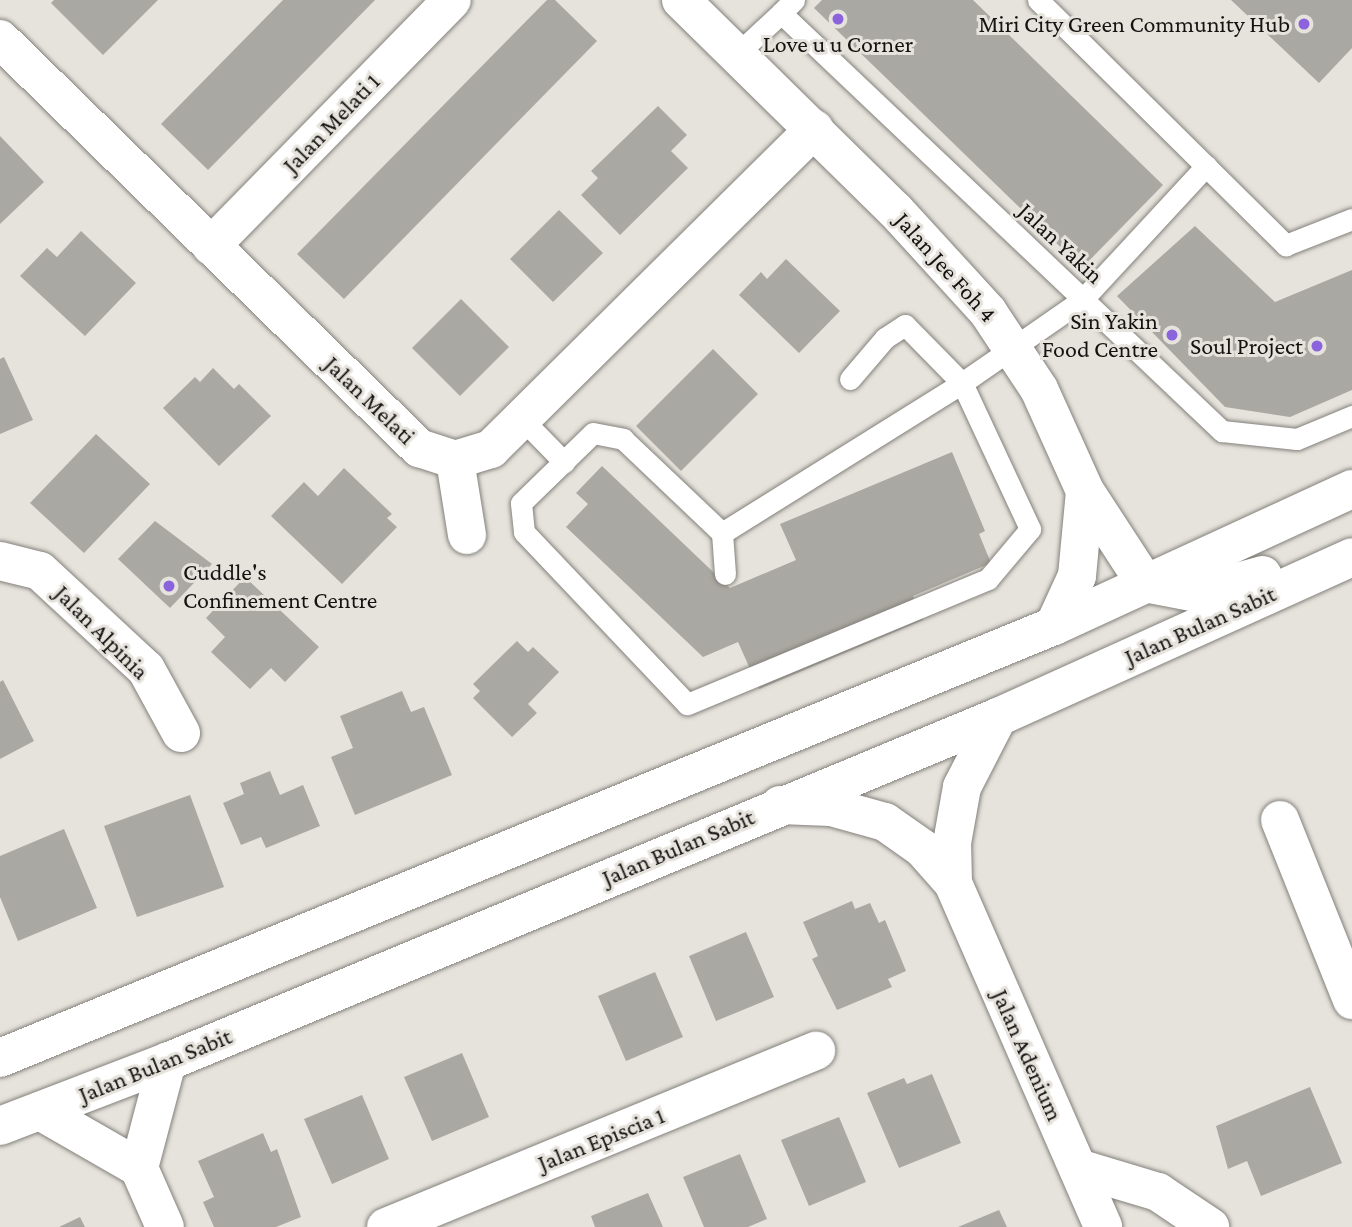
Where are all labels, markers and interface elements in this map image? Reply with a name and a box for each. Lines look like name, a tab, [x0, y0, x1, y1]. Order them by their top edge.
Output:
place label: Miri City Green Community Hub	[978, 10, 1290, 38]
marker: Love u u Corner	[830, 11, 846, 27]
marker: Miri City Green Community Hub	[1296, 16, 1312, 32]
place label: Love u u Corner	[763, 30, 913, 58]
street label: Jalan Melati 1	[276, 67, 386, 179]
street label: Jalan Yakin	[1012, 196, 1110, 290]
street label: Jalan Jee Foh 4	[889, 206, 1003, 328]
place label: Sin Yakin Food Centre	[1042, 307, 1158, 363]
marker: Sin Yakin Food Centre	[1164, 327, 1180, 343]
place label: Soul Project	[1190, 332, 1303, 360]
marker: Soul Project	[1309, 338, 1325, 354]
street label: Jalan Melati	[319, 350, 421, 450]
place label: Cuddle's Confinement Centre	[183, 558, 377, 614]
marker: Cuddle's Confinement Centre	[161, 578, 177, 594]
street label: Jalan Alpinia	[49, 579, 155, 685]
street label: Jalan Bulan Sabit	[1120, 579, 1280, 671]
street label: Jalan Bulan Sabit	[598, 802, 758, 892]
street label: Jalan Adenium	[986, 985, 1070, 1125]
street label: Jalan Bulan Sabit	[74, 1021, 236, 1109]
street label: Jalan Episcia 1	[533, 1101, 669, 1177]

